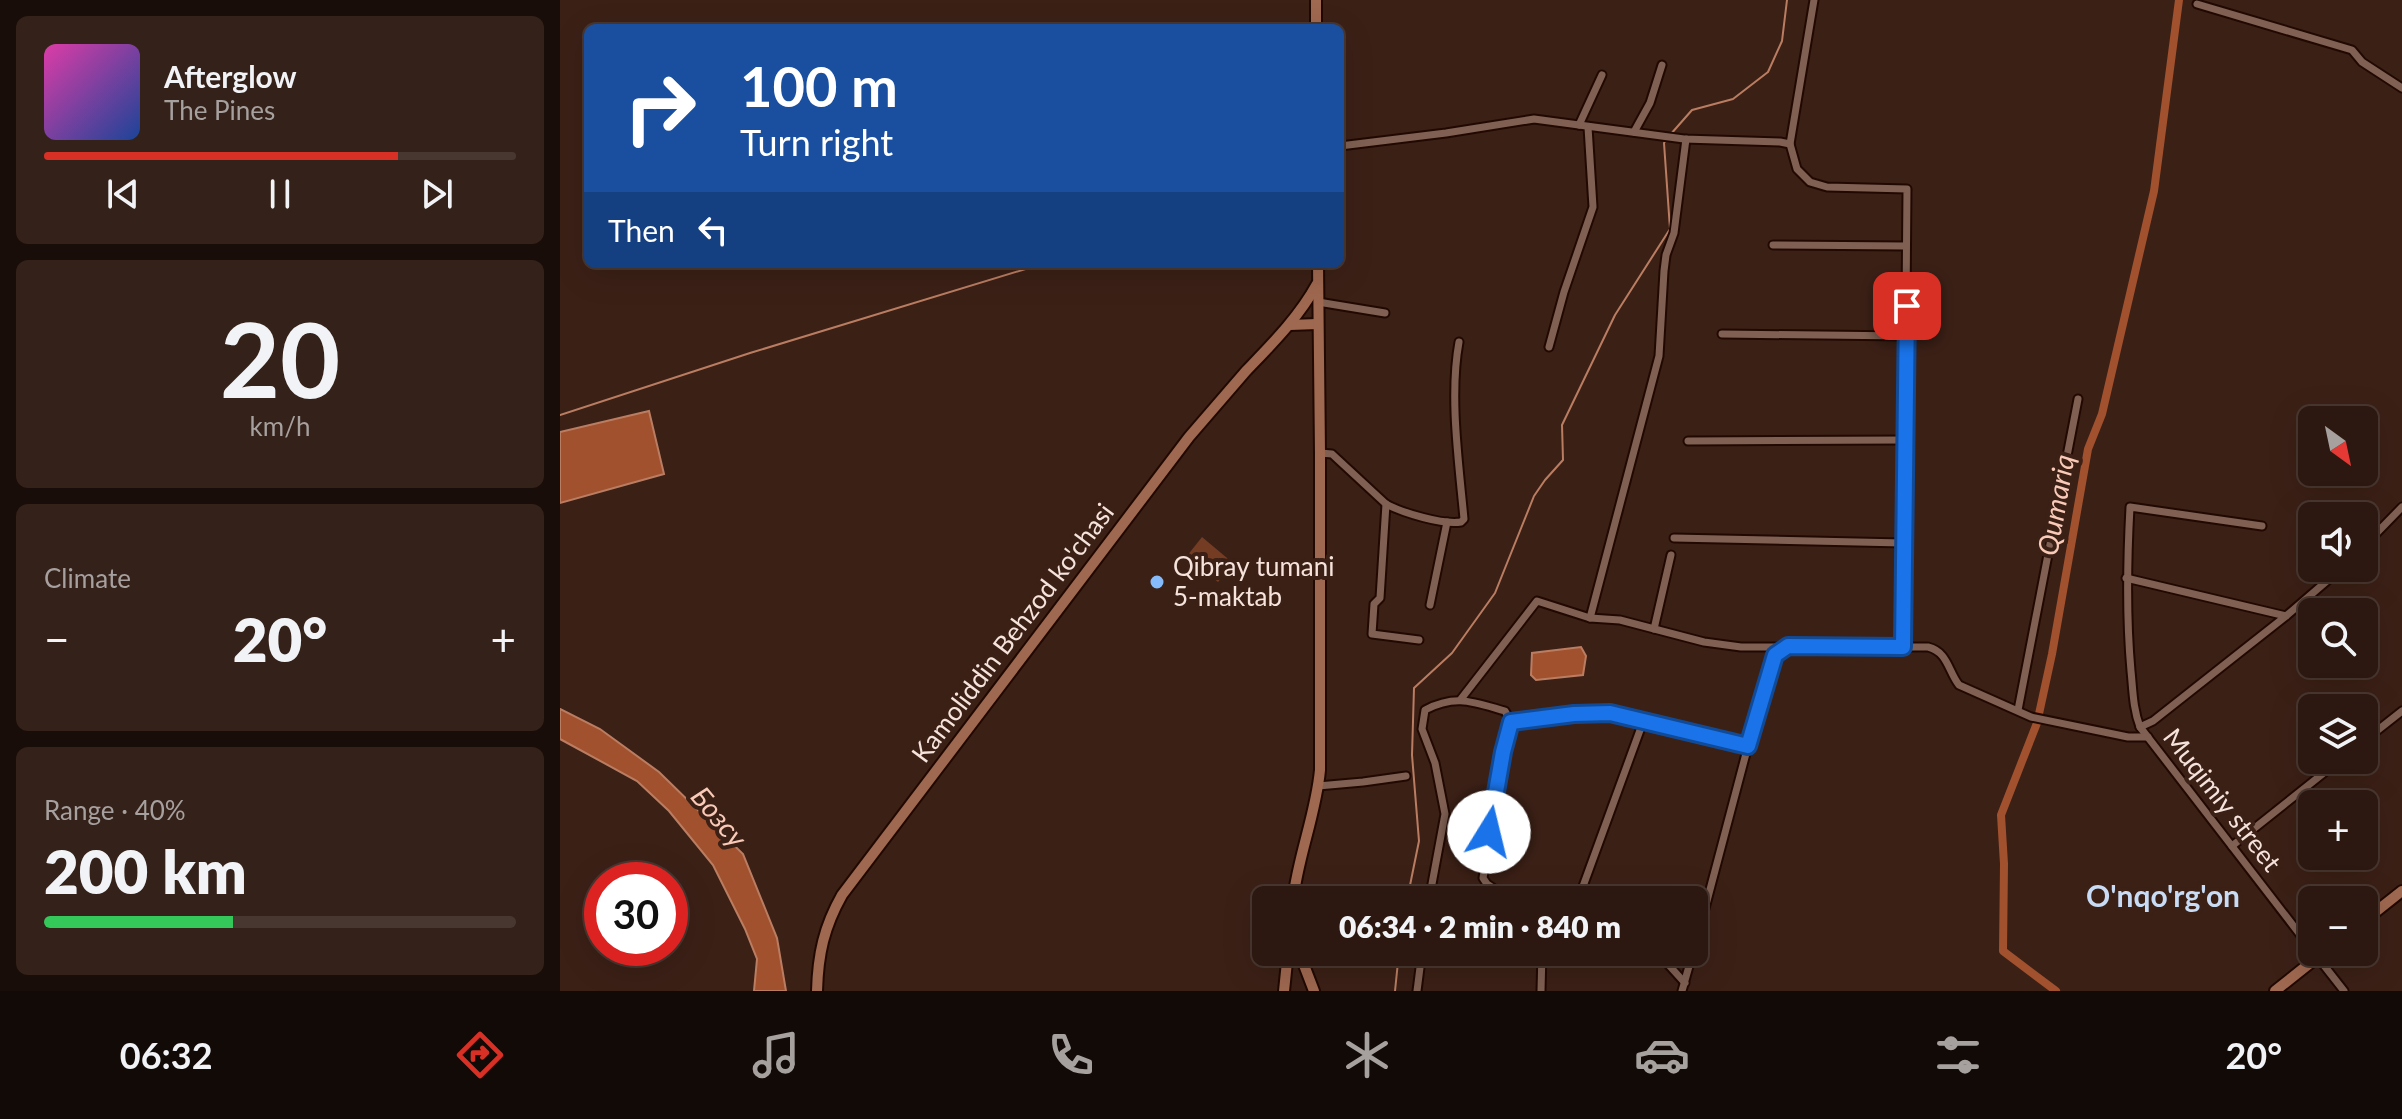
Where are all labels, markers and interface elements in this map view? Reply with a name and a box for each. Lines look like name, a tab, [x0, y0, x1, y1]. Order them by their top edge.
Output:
text: 100 m	[740, 52, 898, 119]
icon: right	[608, 56, 712, 160]
text: Afterglow	[164, 58, 297, 94]
text: The Pines	[164, 94, 275, 126]
text: Turn right	[740, 120, 893, 164]
icon: previous	[101, 172, 145, 216]
icon: pause	[258, 172, 302, 216]
icon: next	[415, 172, 459, 216]
icon: left	[691, 208, 735, 252]
text: Then	[608, 212, 675, 248]
pin	[1873, 272, 1941, 340]
icon: arrive	[1885, 284, 1929, 328]
text: 20	[220, 295, 340, 420]
north arrow	[2298, 406, 2378, 486]
map controls	[2298, 406, 2378, 966]
text: km/h	[250, 410, 310, 442]
water label: Qumariq	[2029, 452, 2081, 558]
street label: Kamoliddin Behzod ko'chasi	[904, 497, 1120, 768]
button: sound	[2298, 502, 2378, 582]
place label: Qibray tumani 5-maktab	[1173, 550, 1335, 612]
text: Climate	[44, 562, 131, 594]
marker: Qibray tumani 5-maktab	[1148, 573, 1166, 591]
button: search	[2298, 598, 2378, 678]
text: 20°	[233, 603, 327, 675]
text: −	[44, 613, 70, 665]
text: +	[490, 613, 516, 665]
button: layers	[2298, 694, 2378, 774]
street label: Muqimiy street	[2157, 722, 2289, 878]
water label: Бозсу	[685, 779, 755, 854]
position arrow	[1447, 790, 1531, 874]
button: +	[2298, 790, 2378, 870]
text: Range · 40%	[44, 794, 186, 826]
text: 200 km	[44, 835, 247, 907]
speed limit sign: 30	[584, 862, 688, 966]
district label: O'nqo'rg'on	[2086, 877, 2240, 913]
button: −	[2298, 886, 2378, 966]
text: 06:34 · 2 min · 840 m	[1339, 908, 1621, 944]
icon: directions	[452, 1027, 508, 1083]
icon: music	[748, 1027, 804, 1083]
icon: phone	[1043, 1027, 1099, 1083]
icon: climate	[1339, 1027, 1395, 1083]
icon: car	[1634, 1027, 1690, 1083]
icon: filters	[1930, 1027, 1986, 1083]
text: 06:32	[120, 1033, 213, 1077]
text: 20°	[2225, 1033, 2282, 1077]

